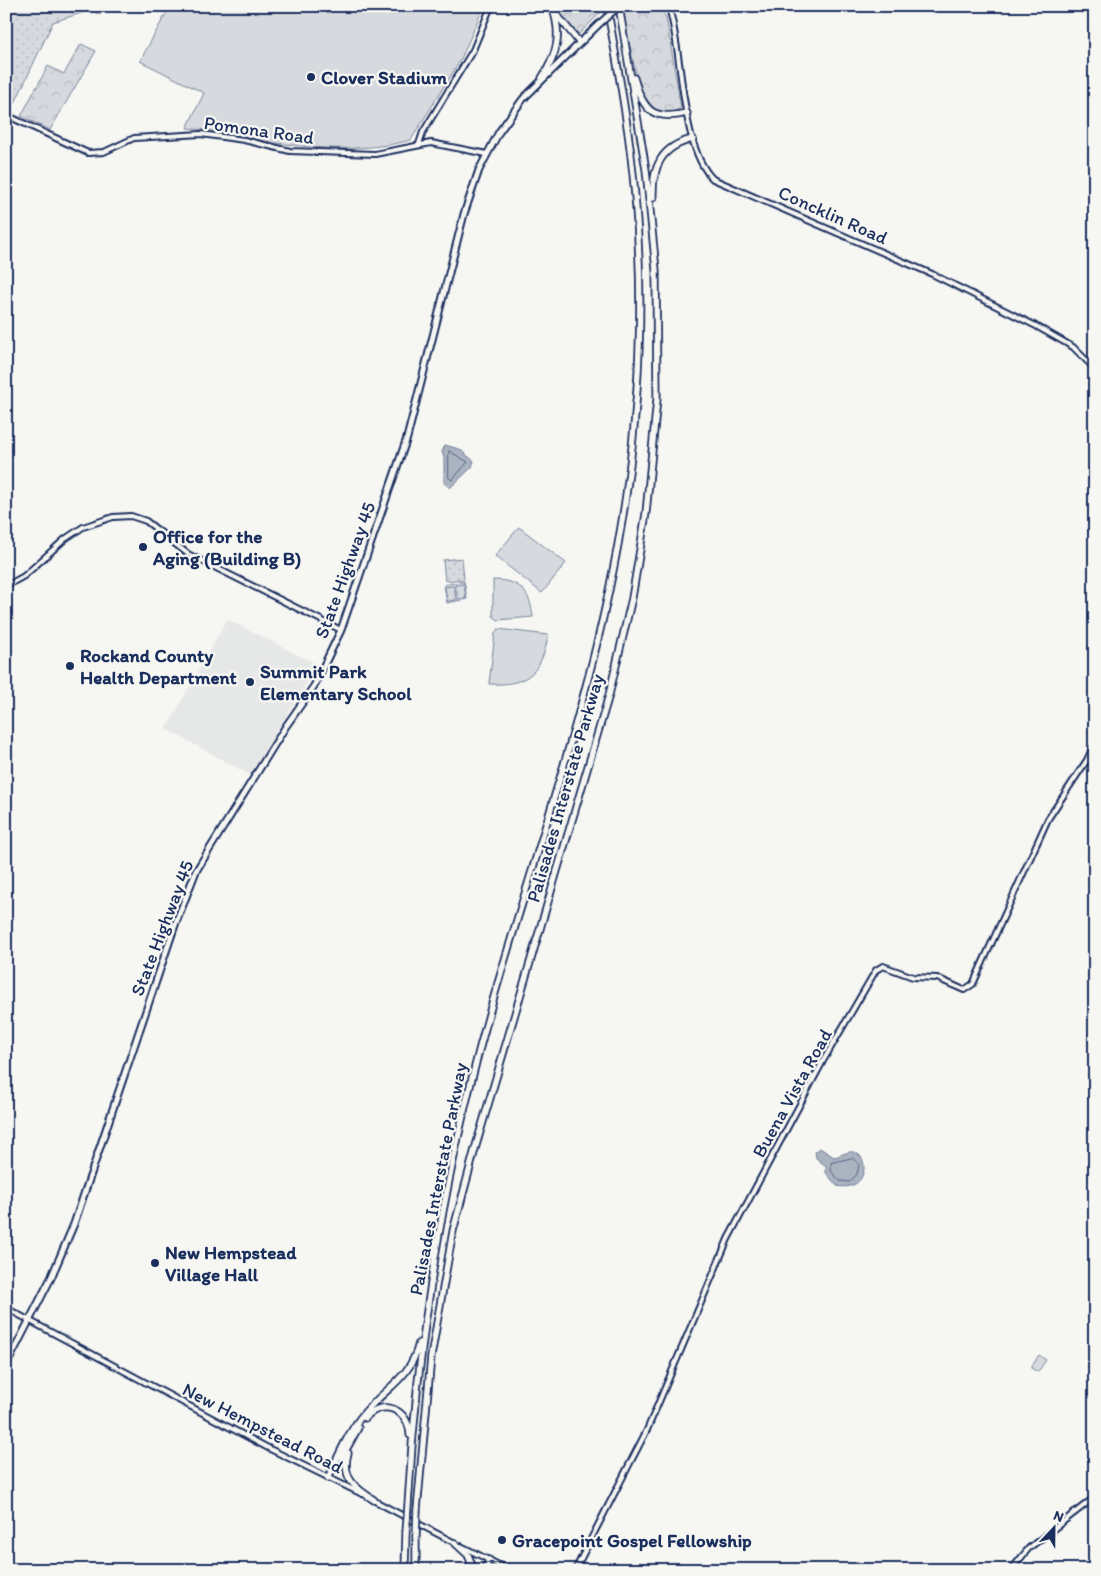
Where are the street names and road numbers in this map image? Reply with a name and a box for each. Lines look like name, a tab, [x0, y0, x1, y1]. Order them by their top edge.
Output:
street label: Pomona Road	[203, 111, 316, 149]
street label: Concklin Road	[775, 181, 892, 250]
street label: State Highway 45	[310, 499, 380, 641]
street label: Palisades Interstate Parkway	[521, 671, 609, 905]
street label: State Highway 45	[126, 857, 198, 999]
street label: Buena Vista Road	[747, 1024, 837, 1161]
street label: Palisades Interstate Parkway	[404, 1061, 472, 1297]
street label: New Hempstead Road	[179, 1378, 348, 1479]

